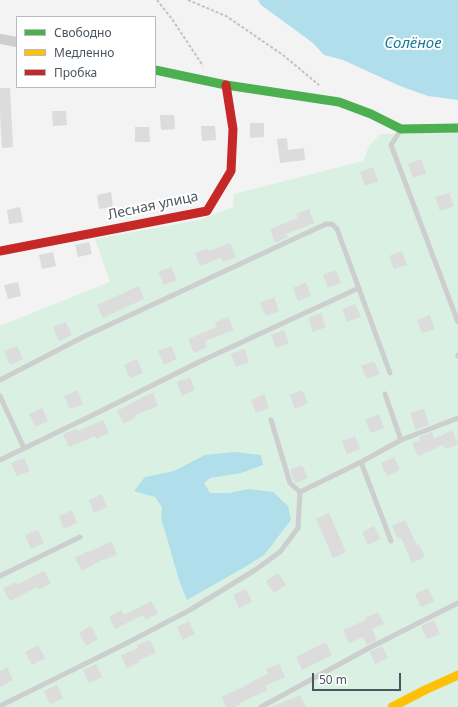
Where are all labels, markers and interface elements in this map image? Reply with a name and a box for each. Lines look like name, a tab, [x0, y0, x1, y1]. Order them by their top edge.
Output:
legend	[16, 16, 156, 88]
text: Свободно	[54, 24, 112, 41]
water label: Солёное	[384, 35, 442, 53]
text: Медленно	[54, 44, 114, 61]
text: Пробка	[54, 64, 97, 81]
street label: Лесная улица	[106, 188, 200, 224]
scale bar	[314, 665, 403, 691]
text: 50 m	[319, 671, 347, 688]

